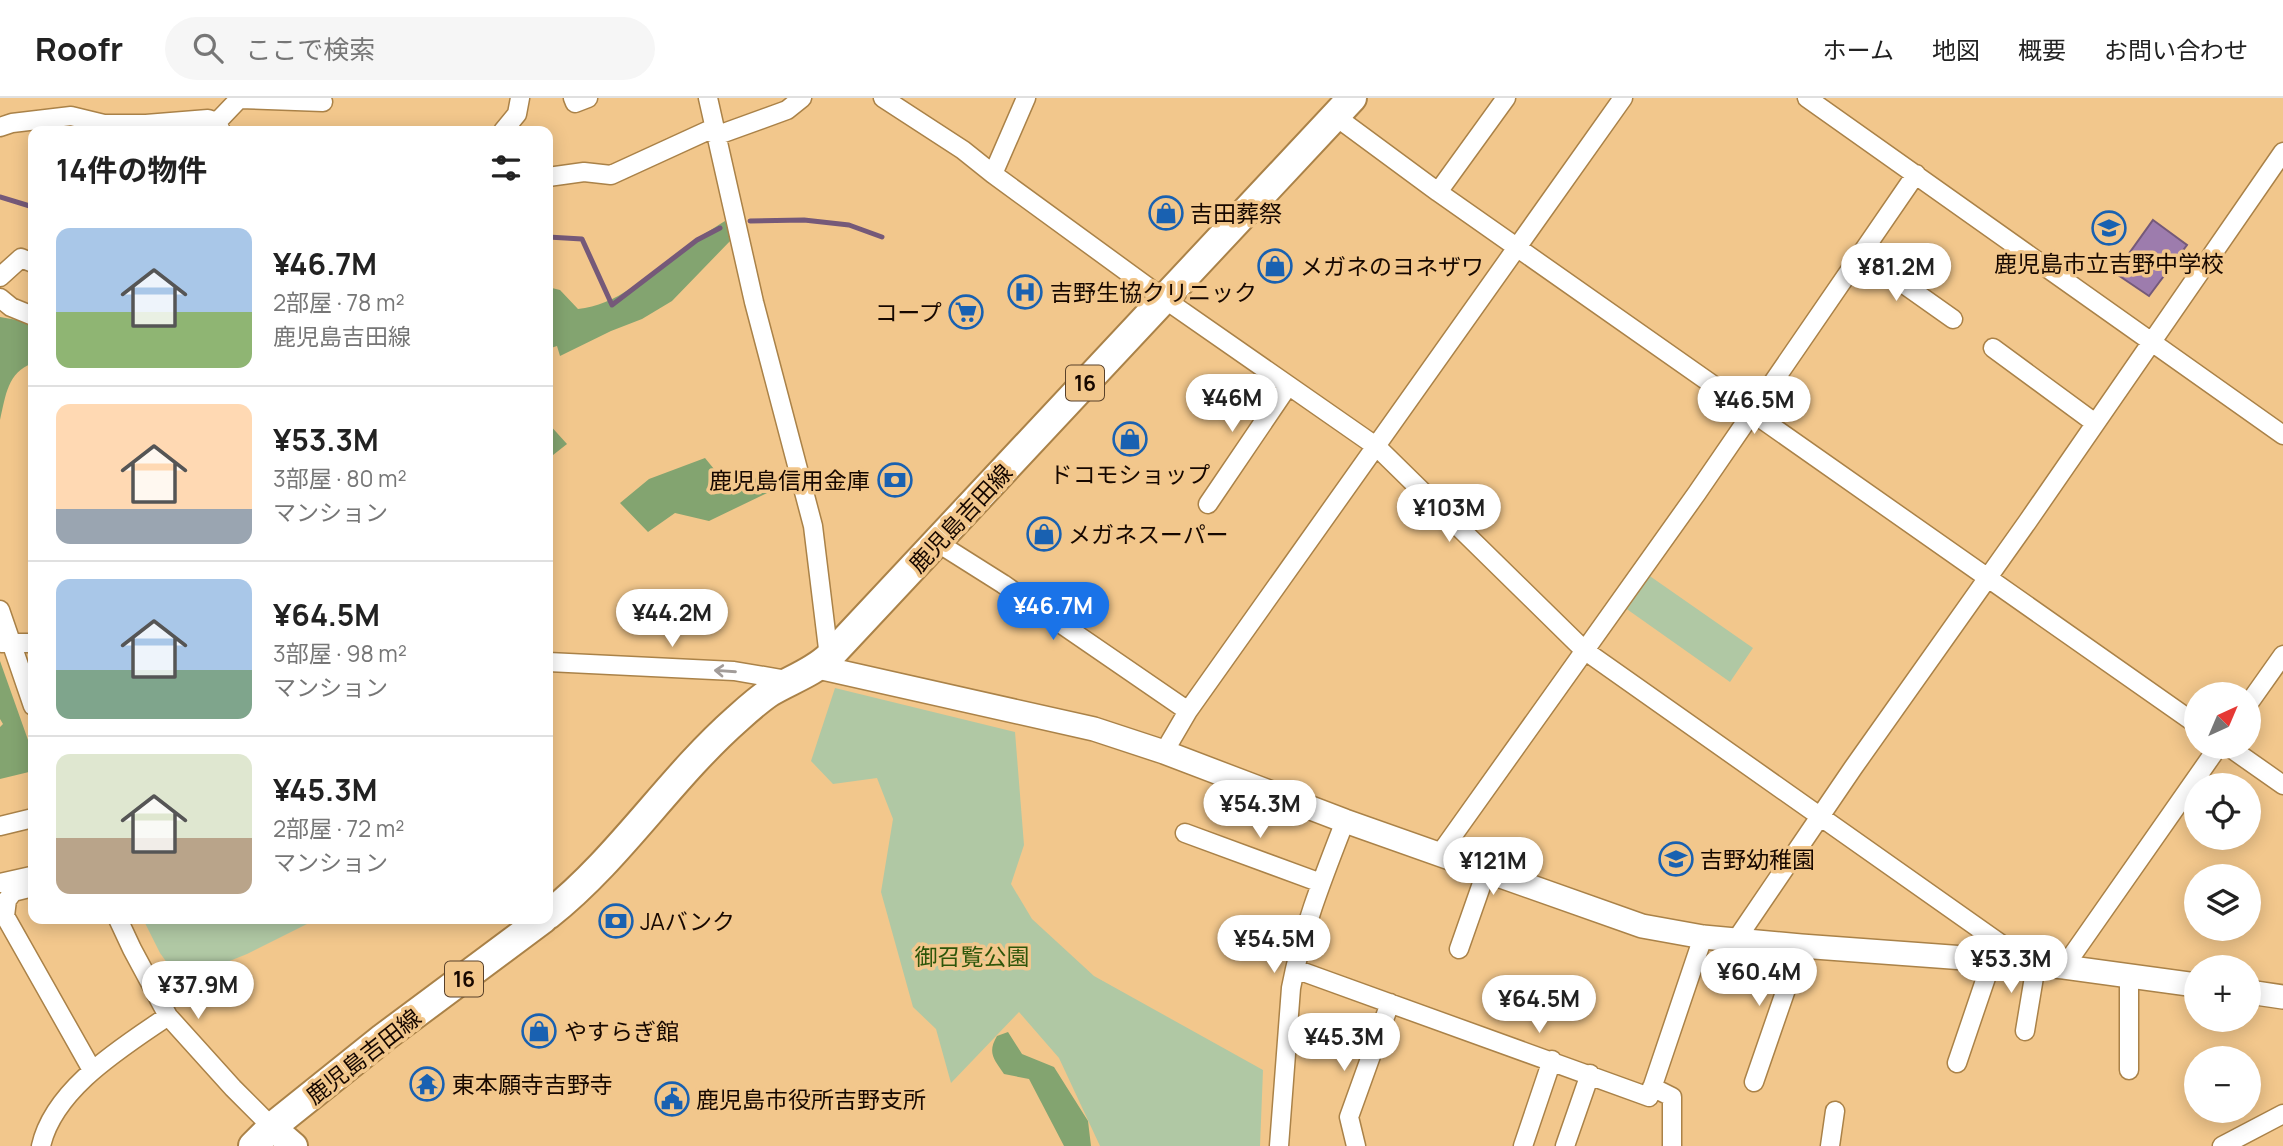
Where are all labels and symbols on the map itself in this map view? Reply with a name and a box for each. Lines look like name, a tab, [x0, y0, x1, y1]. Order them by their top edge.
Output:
shop icon: 吉田葬祭	[1147, 194, 1185, 232]
place label: 吉田葬祭	[1190, 197, 1282, 229]
school or university icon: 鹿児島市立吉野中学校	[2090, 209, 2128, 247]
pin: ¥81.2M	[1839, 244, 1953, 303]
shop icon: メガネのヨネザワ	[1256, 247, 1294, 285]
place label: 鹿児島市立吉野中学校	[1994, 247, 2224, 279]
place label: メガネのヨネザワ	[1300, 250, 1484, 282]
hospital icon: 吉野生協クリニック	[1006, 273, 1044, 311]
place label: 吉野生協クリニック	[1050, 276, 1257, 308]
supermarket icon: コープ	[947, 293, 985, 331]
place label: コープ	[874, 296, 942, 328]
road number: 16	[1066, 366, 1104, 400]
pin: ¥46M	[1191, 374, 1273, 434]
pin: ¥46.5M	[1697, 376, 1811, 436]
shop icon: ドコモショップ	[1111, 420, 1149, 458]
street label: 鹿児島吉田線	[901, 457, 1019, 579]
place label: ドコモショップ	[1050, 458, 1211, 490]
bank icon: 鹿児島信用金庫	[876, 461, 914, 499]
place label: 鹿児島信用金庫	[709, 464, 870, 496]
pin: ¥103M	[1400, 484, 1498, 544]
shop icon: メガネスーパー	[1025, 515, 1063, 553]
place label: メガネスーパー	[1068, 518, 1229, 550]
pin: ¥46.7M	[996, 582, 1110, 642]
pin: ¥44.2M	[615, 589, 729, 649]
one-way arrow	[714, 664, 737, 677]
north arrow	[2184, 682, 2261, 760]
pin: ¥54.3M	[1203, 780, 1317, 840]
pin: ¥121M	[1444, 838, 1542, 897]
school or university icon: 吉野幼稚園	[1657, 840, 1695, 878]
place label: 吉野幼稚園	[1700, 843, 1815, 875]
bank icon: JAバンク	[597, 902, 635, 940]
place label: JAバンク	[640, 905, 735, 937]
pin: ¥54.5M	[1217, 916, 1331, 975]
pin: ¥53.3M	[1954, 936, 2068, 995]
park label: 御召覧公園	[915, 940, 1030, 972]
pin: ¥60.4M	[1702, 948, 1816, 1008]
pin: ¥37.9M	[141, 962, 255, 1021]
road number: 16	[445, 962, 483, 996]
pin: ¥64.5M	[1482, 976, 1596, 1035]
street label: 鹿児島吉田線	[299, 1001, 427, 1111]
shop icon: やすらぎ館	[520, 1012, 558, 1050]
pin: ¥45.3M	[1287, 1014, 1401, 1073]
place label: やすらぎ館	[564, 1015, 679, 1047]
temple icon: 東本願寺吉野寺	[408, 1065, 446, 1103]
place label: 東本願寺吉野寺	[452, 1068, 613, 1100]
public building icon: 鹿児島市役所吉野支所	[653, 1080, 691, 1118]
place label: 鹿児島市役所吉野支所	[696, 1083, 926, 1115]

